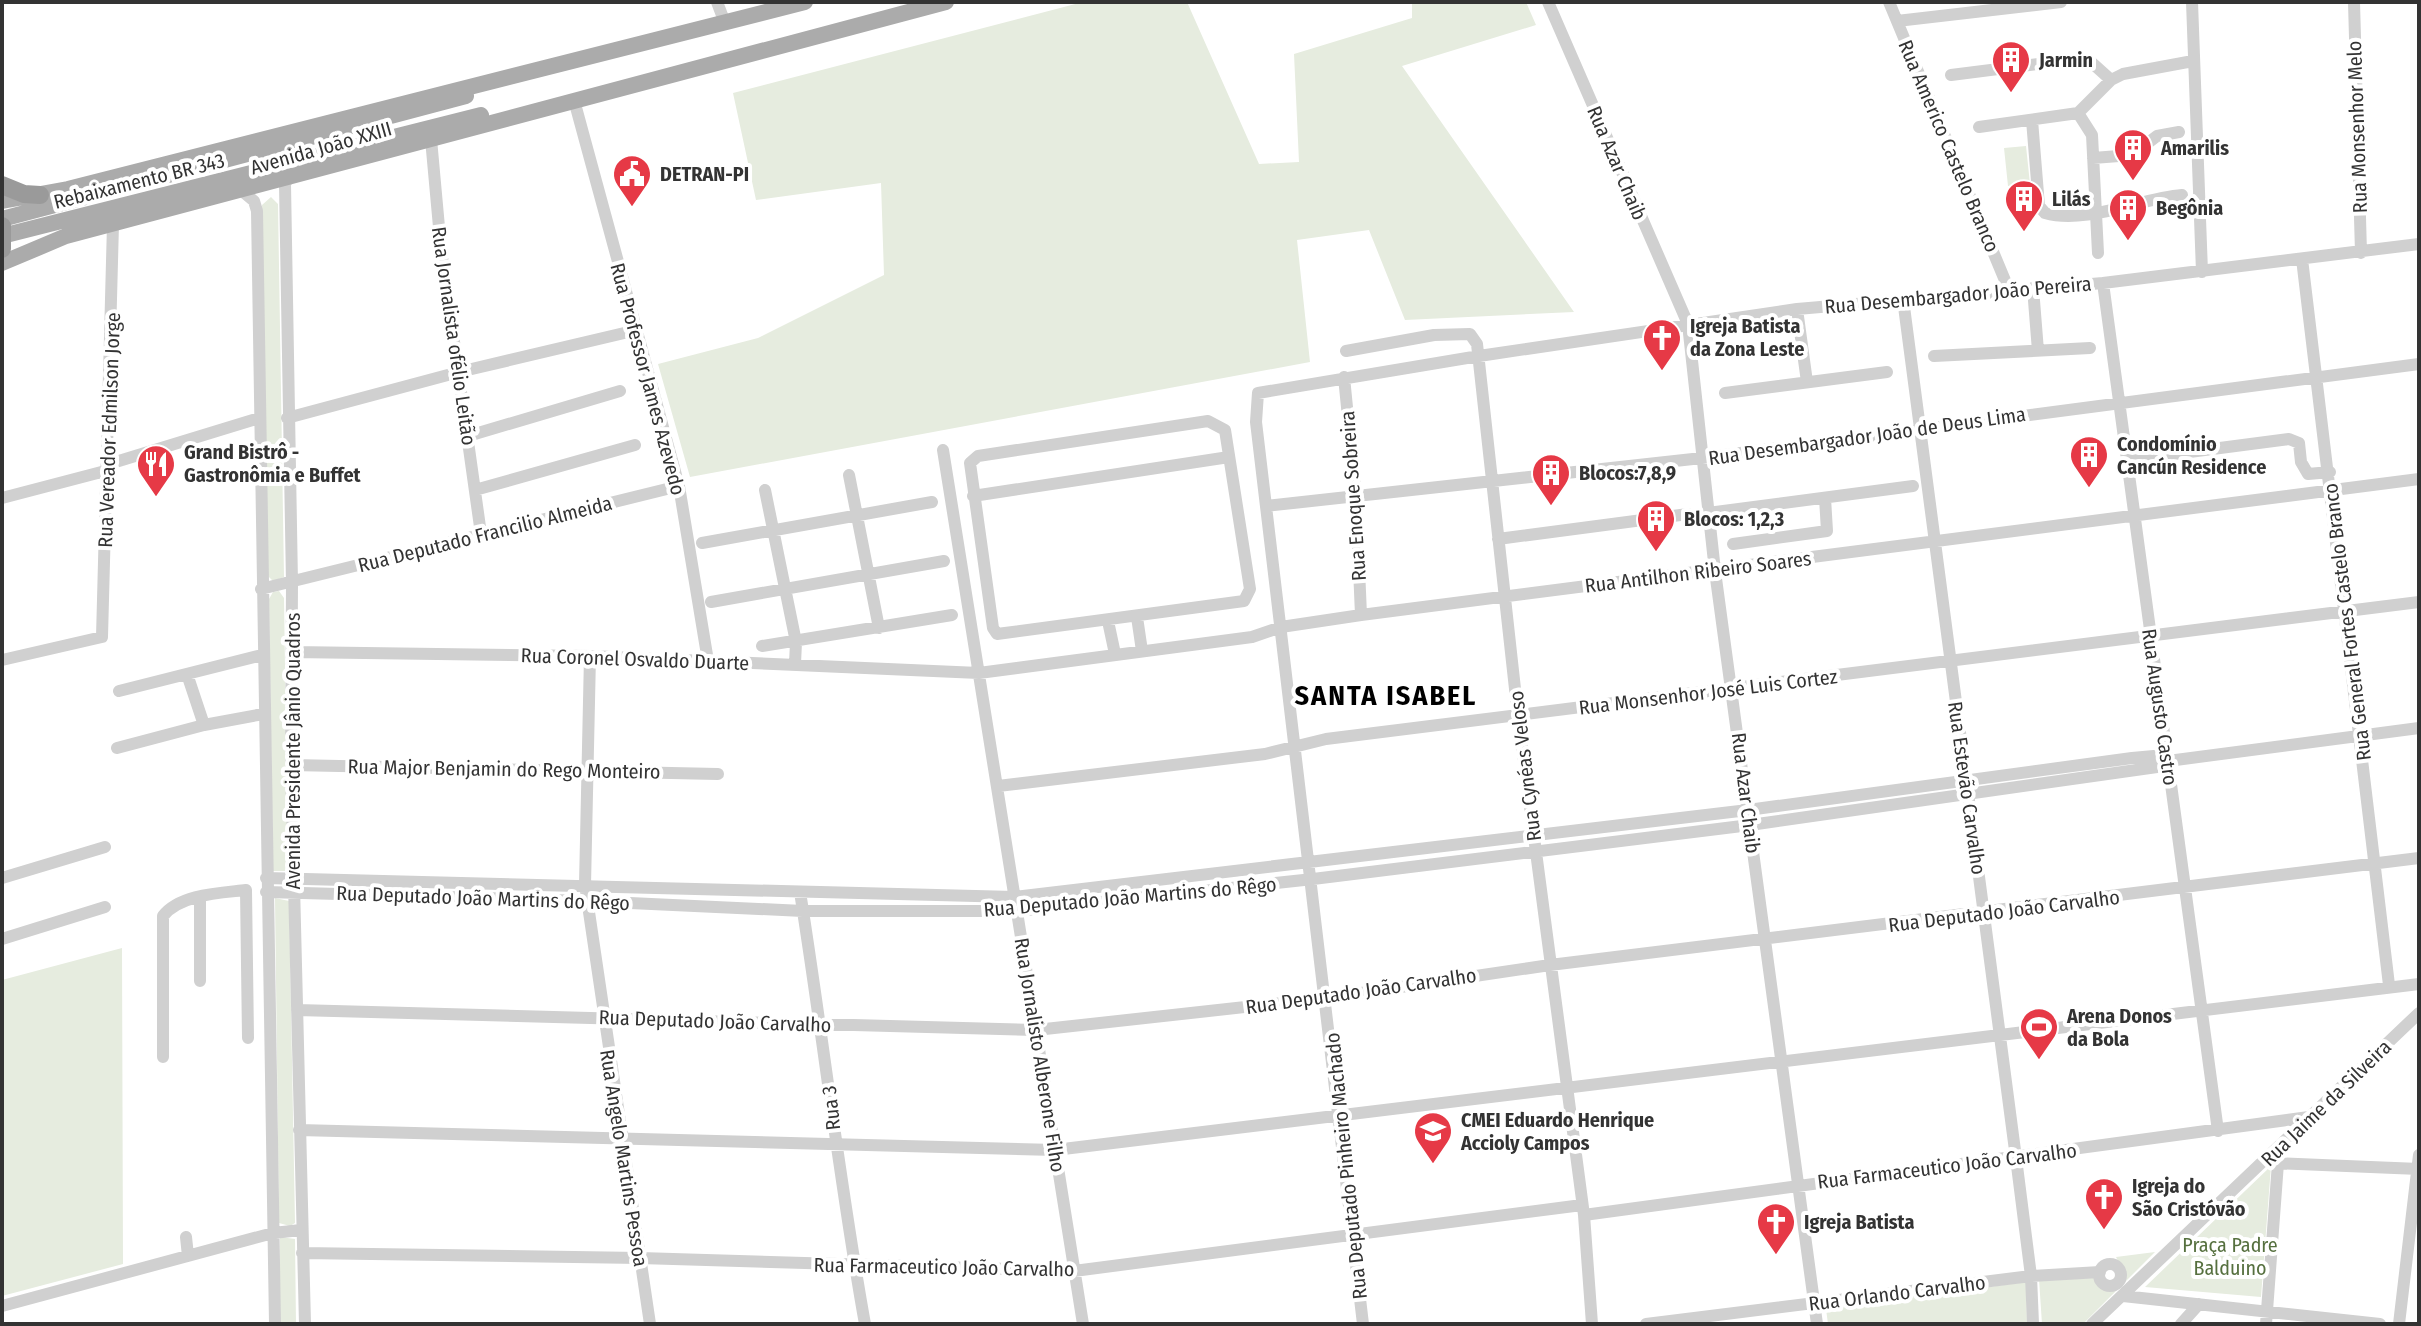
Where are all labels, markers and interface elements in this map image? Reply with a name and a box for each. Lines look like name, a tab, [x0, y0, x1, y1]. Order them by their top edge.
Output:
street label: Rua Americo Castelo Branco	[1893, 36, 2005, 256]
building icon: Jarmin	[1990, 39, 2032, 94]
street label: Rua Monsenhor Melo	[2342, 40, 2372, 214]
place label: Jarmin	[2038, 48, 2093, 72]
street label: Rua Azar Chaib	[1582, 102, 1652, 224]
street label: Avenida João XXIII	[247, 116, 395, 180]
building icon: Amarilis	[2112, 127, 2154, 182]
place label: Amarilis	[2160, 136, 2229, 160]
street label: Rebaixamento BR 343	[51, 148, 227, 214]
public building icon: DETRAN-PI	[611, 153, 653, 208]
place label: DETRAN-PI	[660, 162, 749, 186]
building icon: Lilás	[2003, 178, 2045, 233]
place label: Lilás	[2052, 187, 2091, 211]
building icon: Begônia	[2107, 187, 2149, 242]
place label: Begônia	[2156, 196, 2223, 220]
street label: Rua Jornalista ofélio Leitão	[427, 225, 481, 447]
street label: Rua Professor James Azevedo	[605, 260, 691, 498]
street label: Rua Desembargador João Pereira	[1824, 271, 2092, 319]
street label: Rua Vereador Edmilson Jorge	[93, 312, 125, 548]
place label: Igreja Batista da Zona Leste	[1690, 314, 1804, 361]
church icon: Igreja Batista da Zona Leste	[1641, 317, 1683, 372]
street label: Rua Desembargador João de Deus Lima	[1707, 402, 2027, 470]
street label: Rua Enoque Sobreira	[1335, 410, 1371, 582]
place label: Condomínio Cancún Residence	[2117, 432, 2266, 479]
building icon: Condomínio Cancún Residence	[2068, 434, 2110, 489]
place label: Grand Bistrô - Gastronômia e Buffet	[184, 440, 362, 487]
restaurant icon: Grand Bistrô - Gastronômia e Buffet	[135, 443, 177, 498]
building icon: Blocos:7,8,9	[1530, 452, 1572, 507]
place label: Blocos:7,8,9	[1579, 461, 1676, 485]
street label: Rua General Fortes Castelo Branco	[2318, 482, 2376, 762]
street label: Rua Deputado Francilio Almeida	[355, 491, 615, 577]
building icon: Blocos: 1,2,3	[1635, 498, 1677, 553]
place label: Blocos: 1,2,3	[1684, 507, 1784, 531]
street label: Rua Antilhon Ribeiro Soares	[1583, 546, 1813, 598]
street label: Avenida Presidente Jânio Quadros	[281, 613, 305, 890]
street label: Rua Augusto Castro	[2137, 627, 2183, 787]
street label: Rua Coronel Osvaldo Duarte	[520, 643, 750, 675]
street label: Rua Monsenhor José Luis Cortez	[1577, 664, 1839, 720]
district label: SANTA ISABEL	[1295, 679, 1477, 712]
street label: Rua Cynéas Veloso	[1504, 689, 1546, 843]
street label: Rua Estevão Carvalho	[1943, 700, 1991, 876]
street label: Rua Azar Chaib	[1727, 731, 1765, 855]
street label: Rua Major Benjamin do Rego Monteiro	[347, 754, 661, 784]
street label: Rua Deputado João Martins do Rêgo	[983, 872, 1277, 922]
street label: Rua Deputado João Martins do Rêgo	[336, 881, 630, 915]
street label: Rua Deputado João Carvalho	[1887, 885, 2121, 937]
street label: Rua Jornalisto Alberone Filho	[1010, 936, 1070, 1174]
street label: Rua Deputado João Carvalho	[1244, 963, 1478, 1019]
place label: Arena Donos da Bola	[2066, 1004, 2172, 1051]
street label: Rua Deputado João Carvalho	[598, 1005, 832, 1037]
sports icon: Arena Donos da Bola	[2018, 1006, 2060, 1061]
street label: Rua Deputado Pinheiro Machado	[1320, 1032, 1372, 1300]
street label: Rua Jaime da Silveira	[2256, 1035, 2396, 1171]
street label: Rua Angelo Martins Pessoa	[595, 1048, 653, 1268]
street label: Rua 3	[817, 1084, 845, 1132]
place label: CMEI Eduardo Henrique Accioly Campos	[1460, 1108, 1654, 1155]
school or university icon: CMEI Eduardo Henrique Accioly Campos	[1412, 1110, 1454, 1165]
street label: Rua Farmaceutico João Carvalho	[1816, 1138, 2078, 1194]
place label: Igreja do São Cristóvão	[2132, 1174, 2246, 1221]
church icon: Igreja do São Cristóvão	[2083, 1176, 2125, 1231]
church icon: Igreja Batista	[1755, 1201, 1797, 1256]
place label: Igreja Batista	[1804, 1210, 1914, 1234]
park label: Praça Padre Balduino	[2182, 1233, 2278, 1280]
street label: Rua Farmaceutico João Carvalho	[813, 1253, 1075, 1281]
street label: Rua Orlando Carvalho	[1807, 1270, 1987, 1316]

